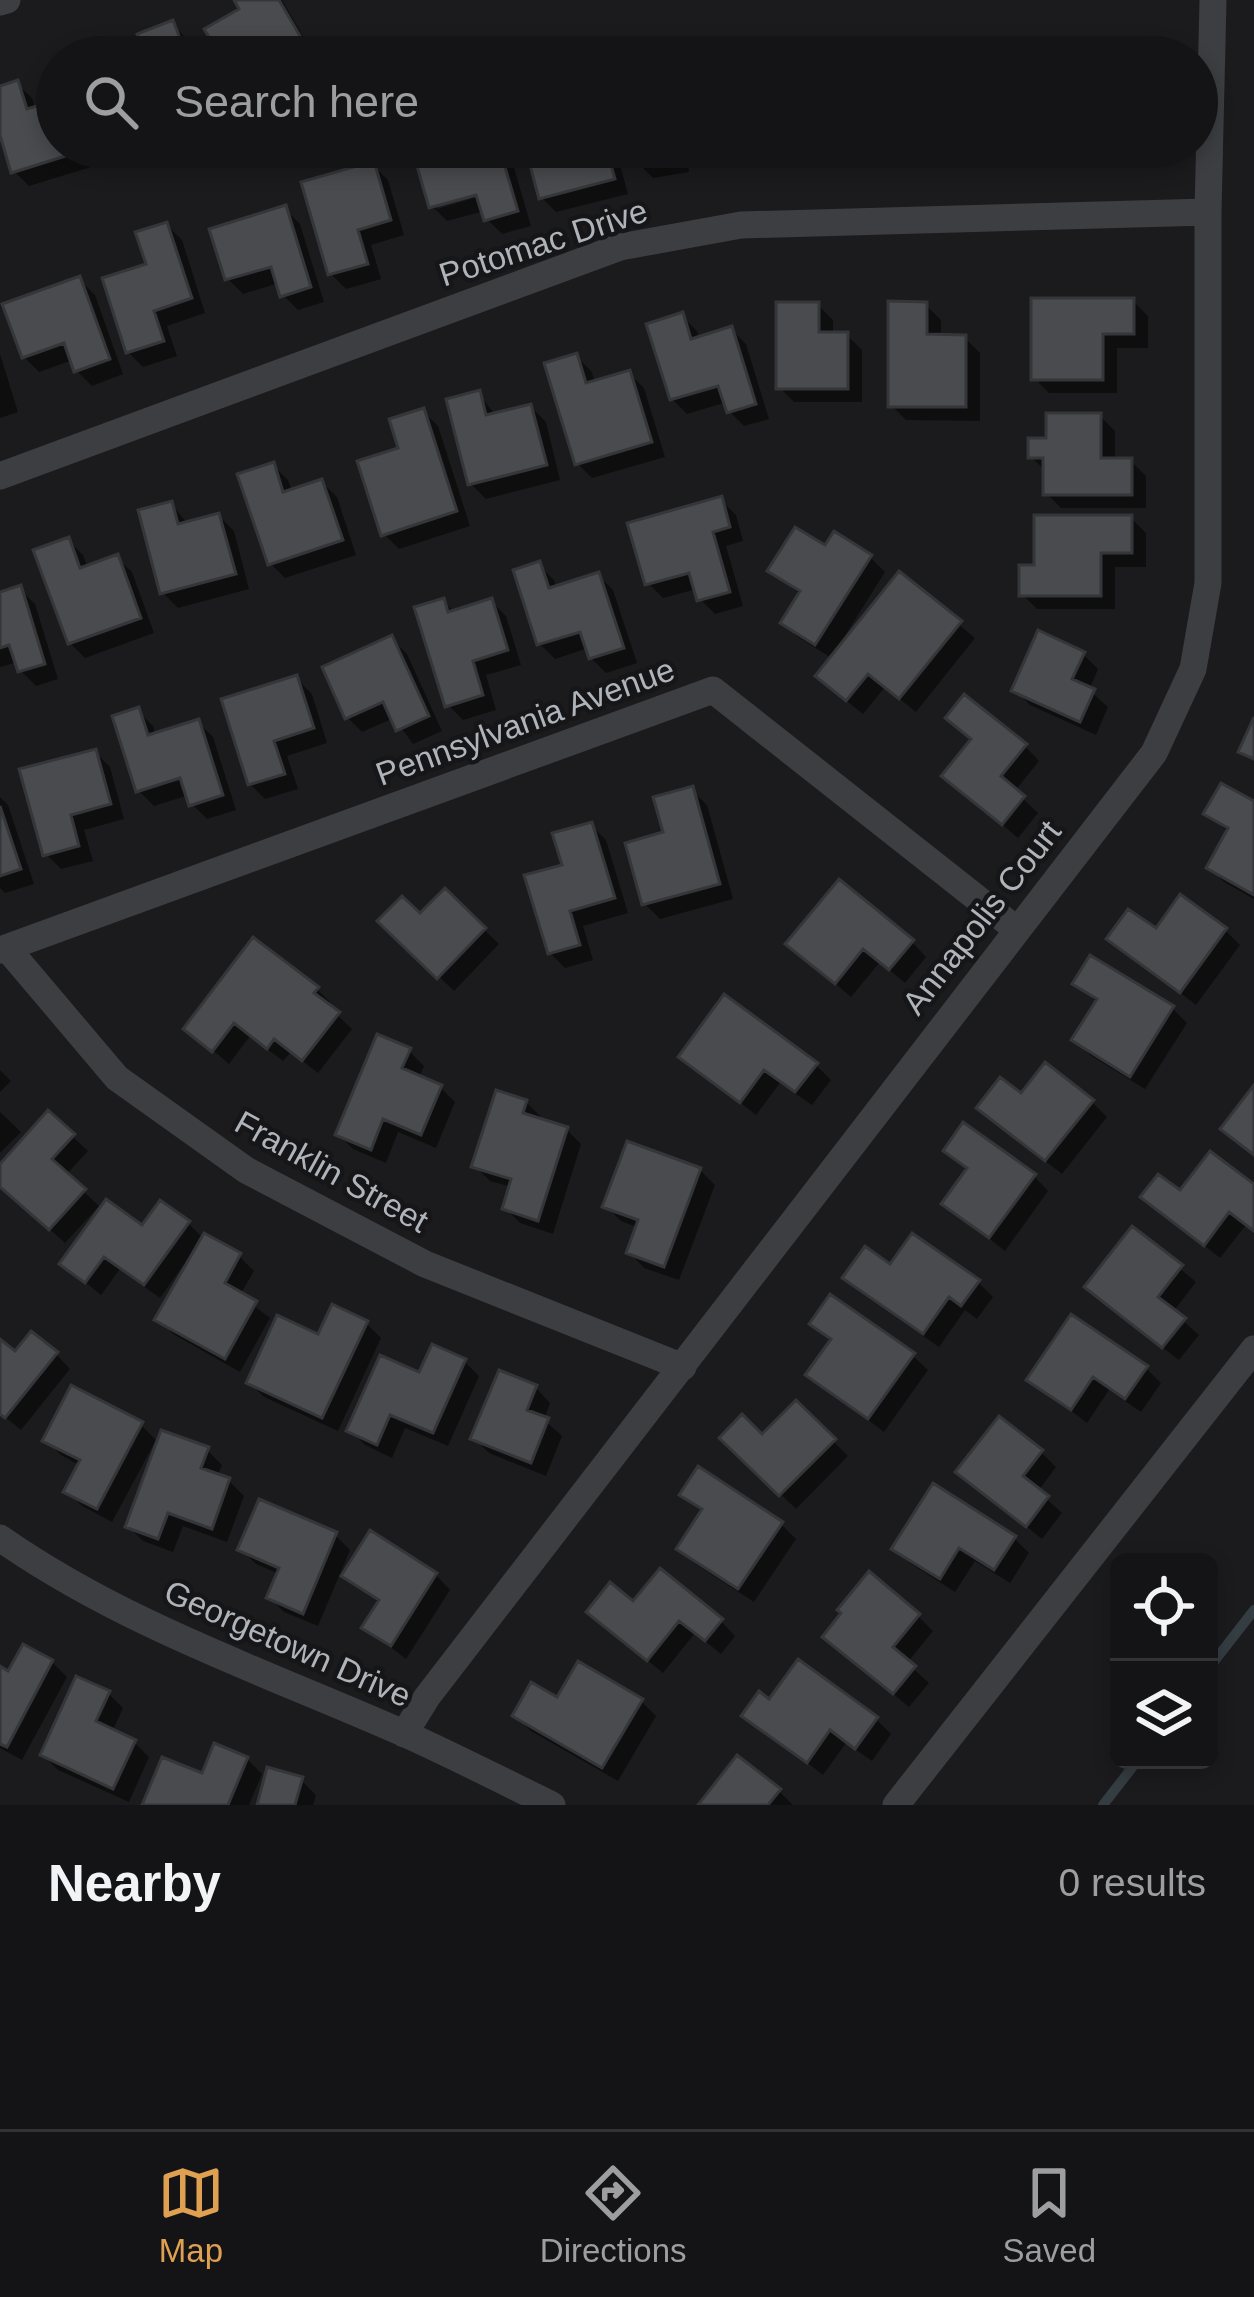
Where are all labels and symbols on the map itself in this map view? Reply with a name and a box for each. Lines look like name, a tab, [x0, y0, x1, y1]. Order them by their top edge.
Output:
street label: Potomac Drive	[435, 191, 652, 294]
street label: Pennsylvania Avenue	[371, 650, 679, 793]
street label: Annapolis Court	[895, 813, 1068, 1021]
street label: Franklin Street	[229, 1103, 435, 1240]
street label: Georgetown Drive	[159, 1572, 417, 1714]

